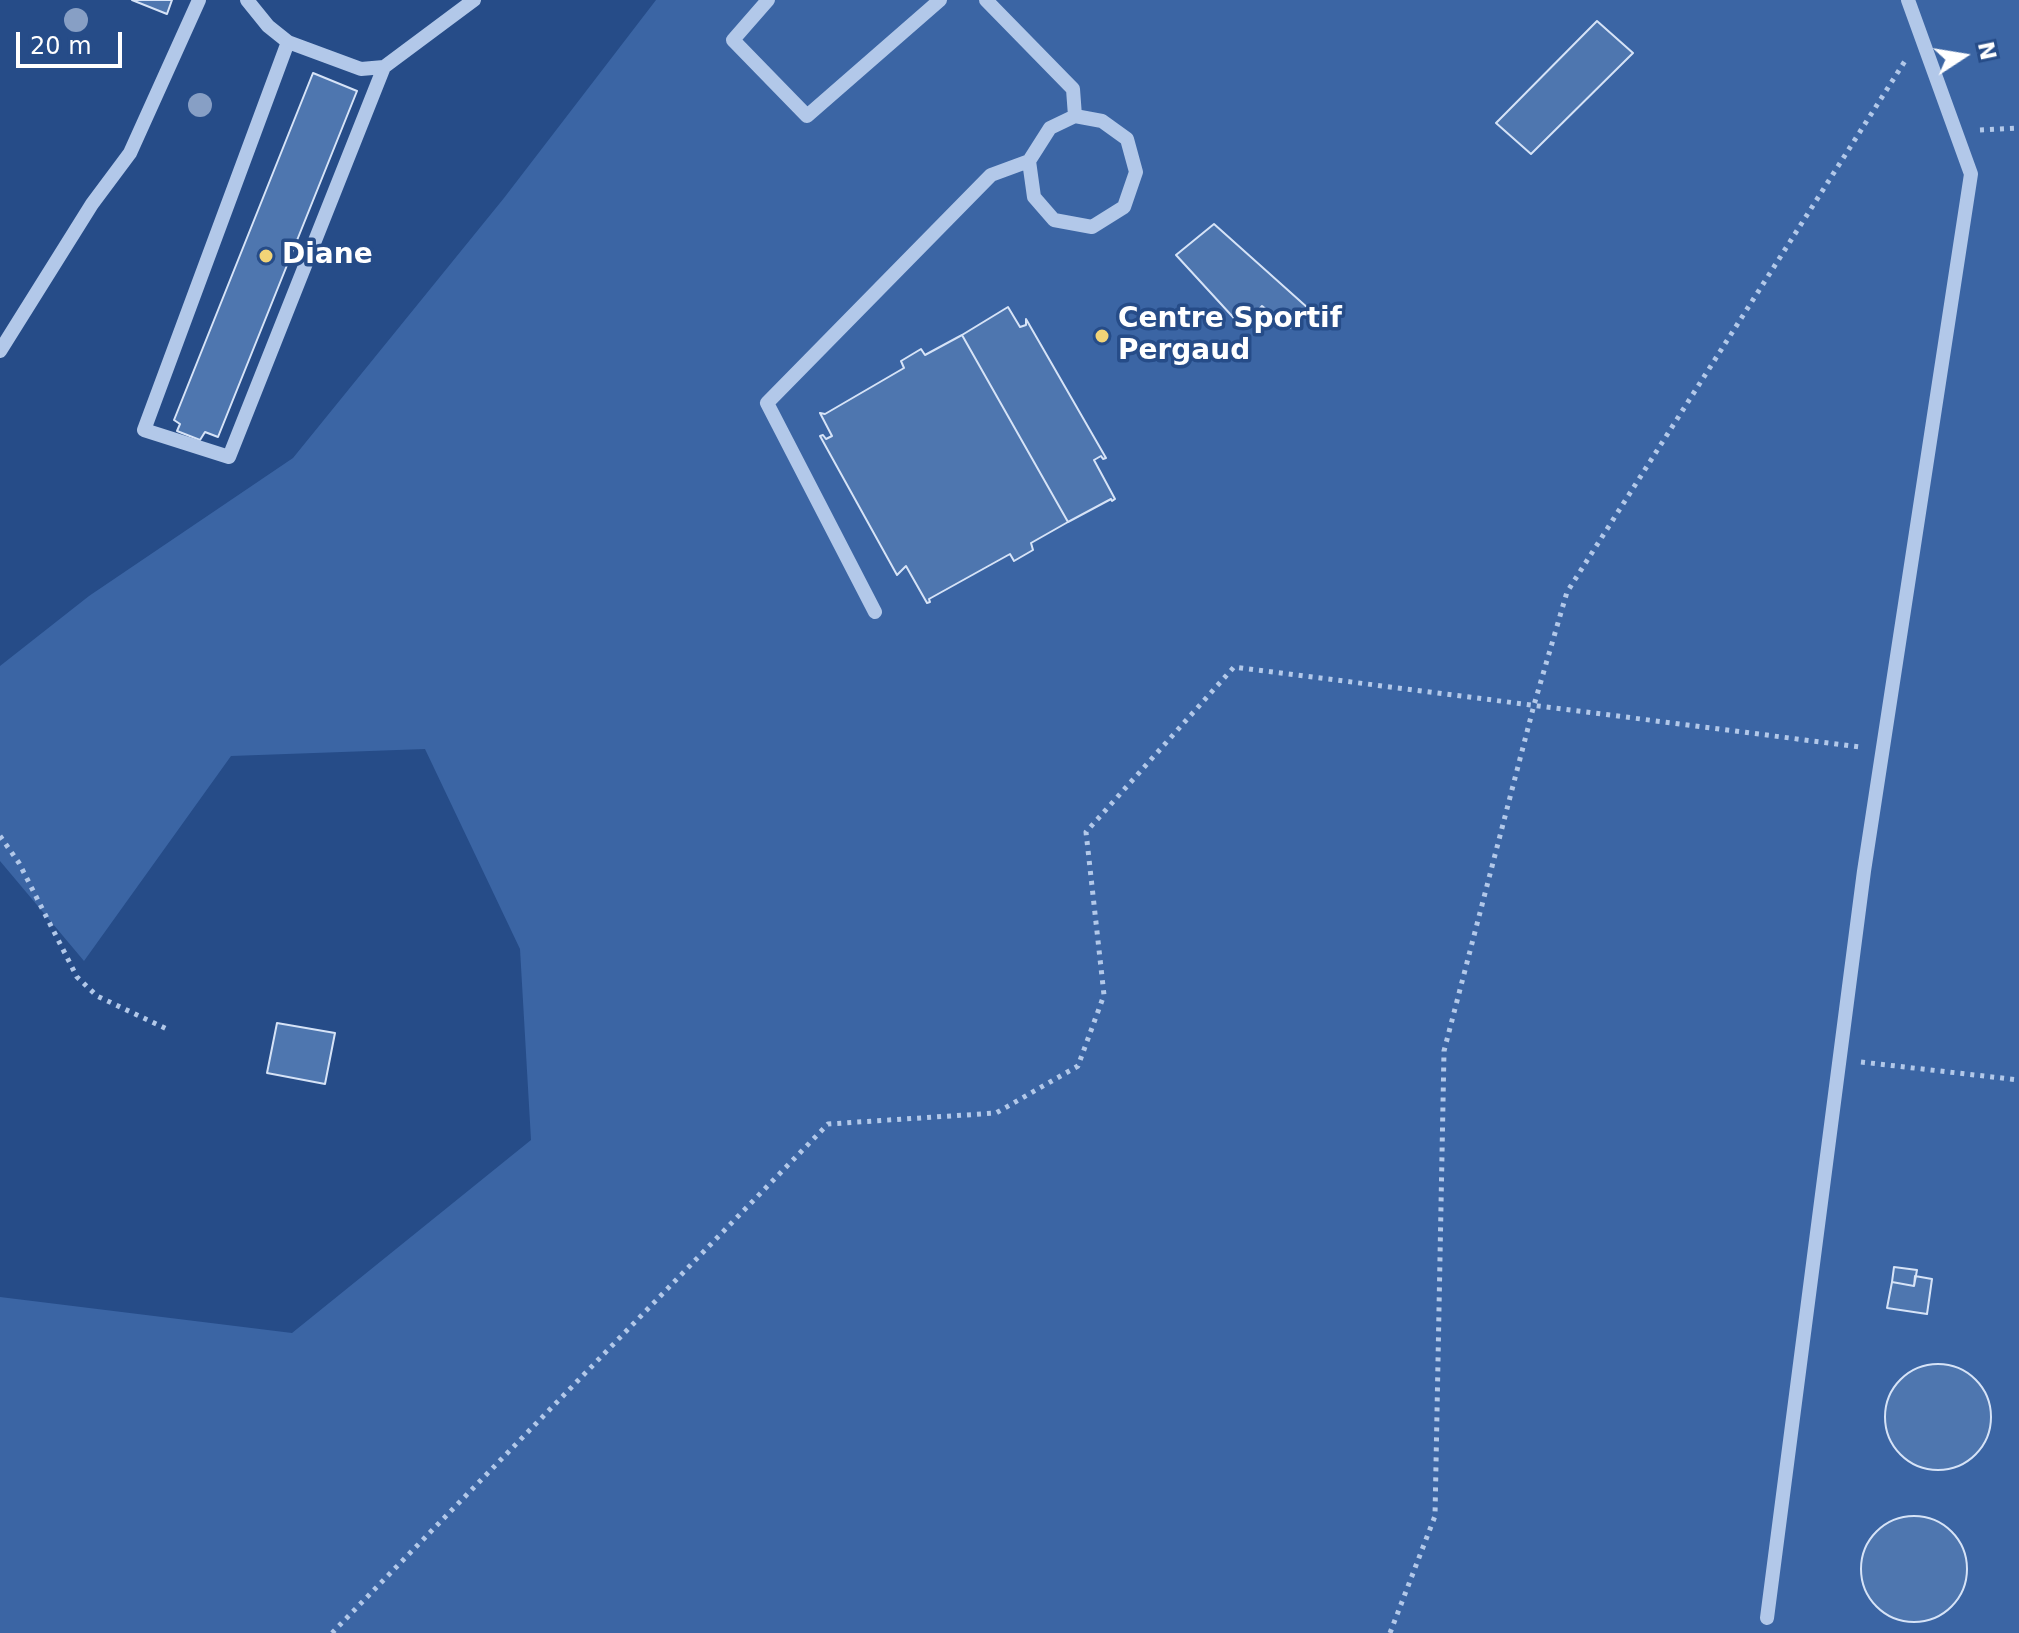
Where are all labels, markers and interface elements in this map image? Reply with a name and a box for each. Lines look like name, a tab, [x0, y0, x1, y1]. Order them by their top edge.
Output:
scale bar	[20, 16, 126, 66]
north arrow	[1923, 16, 2003, 96]
text: 20 m	[30, 32, 92, 60]
text: N	[1973, 39, 2001, 63]
place label: Diane	[282, 239, 373, 273]
marker: Diane	[257, 247, 275, 265]
place label: Centre Sportif Pergaud	[1118, 303, 1342, 369]
marker: Centre Sportif Pergaud	[1093, 327, 1111, 345]

